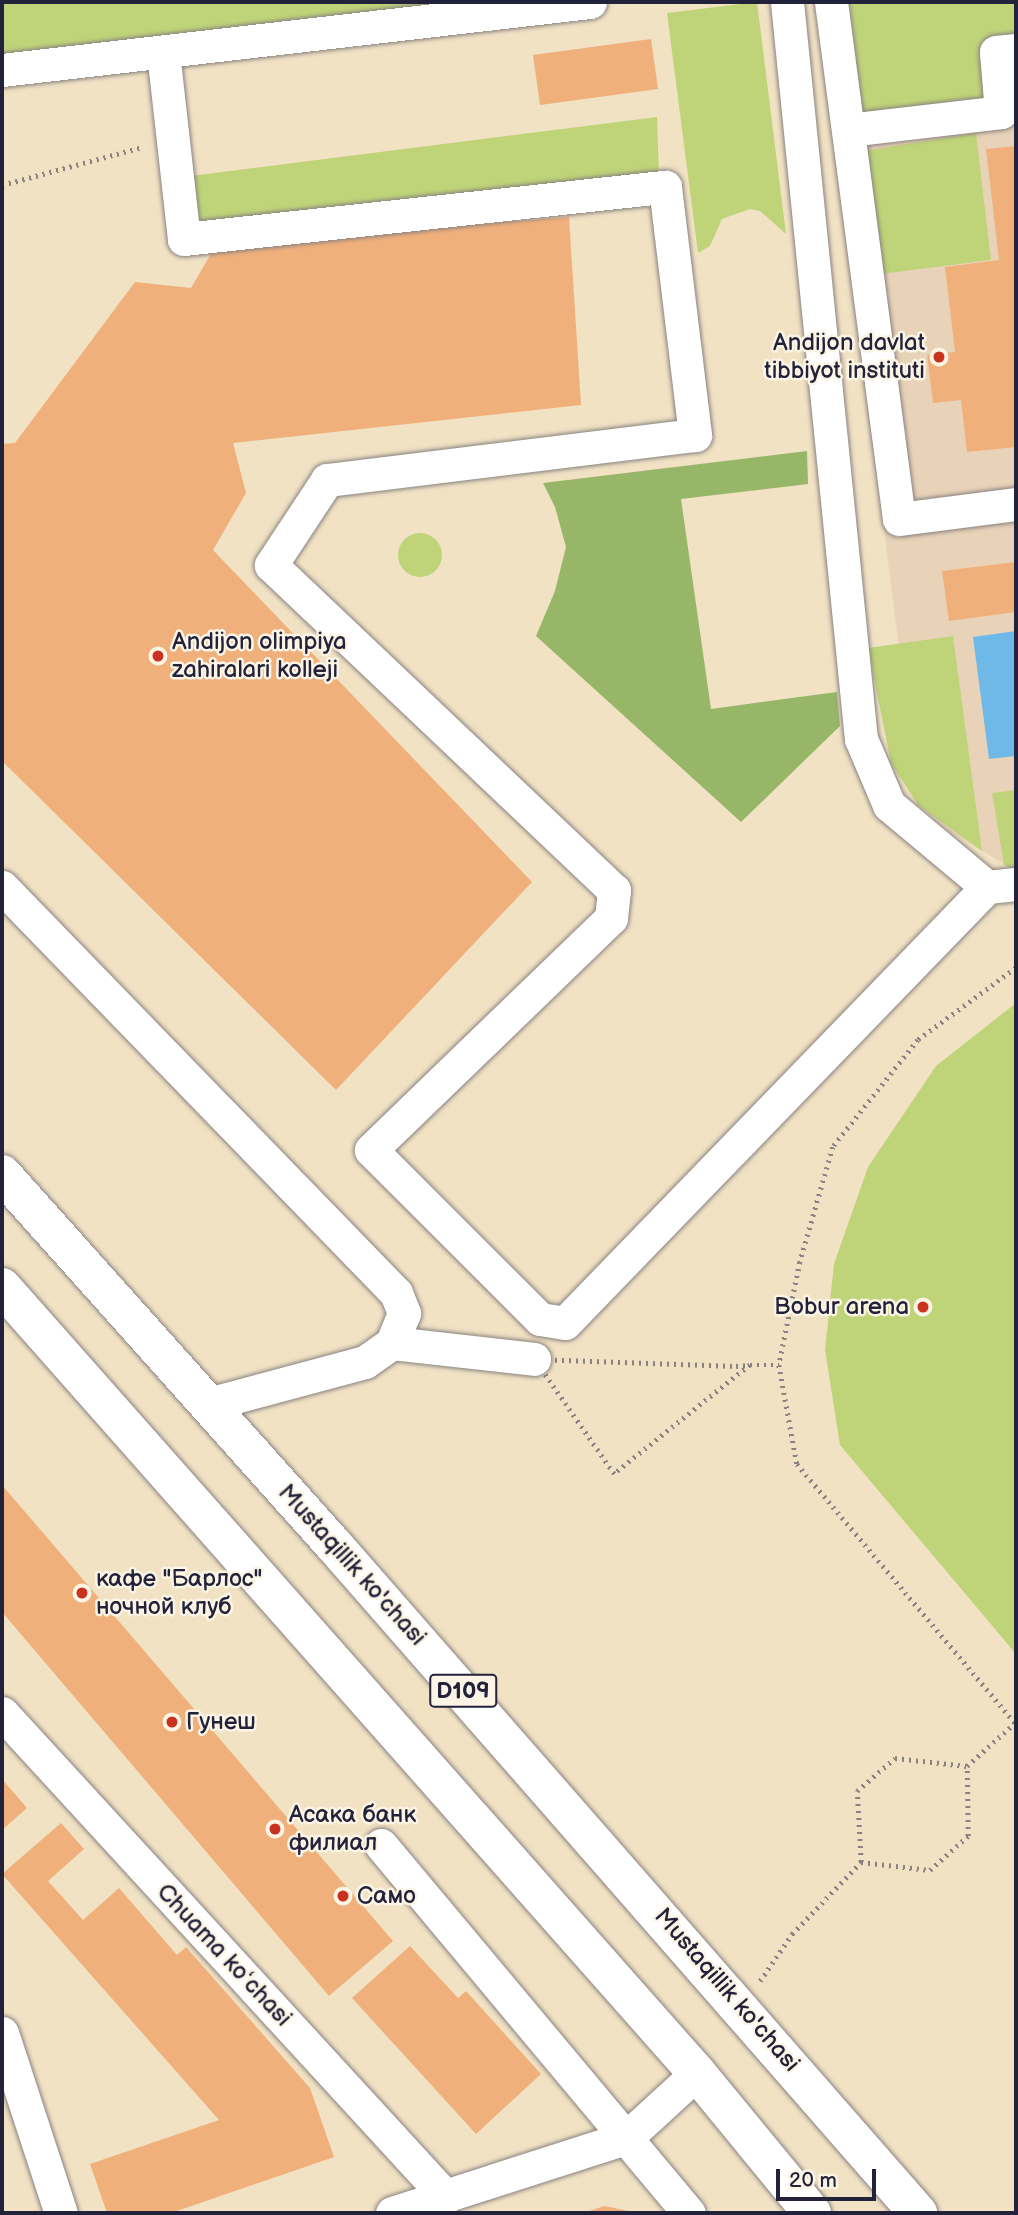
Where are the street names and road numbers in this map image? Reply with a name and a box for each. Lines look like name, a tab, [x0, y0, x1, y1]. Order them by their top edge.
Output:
street label: Mustaqillik ko'chasi	[272, 1478, 432, 1652]
road number: D109	[428, 1672, 498, 1710]
street label: Chuama koʻchasi	[151, 1878, 297, 2032]
street label: Mustaqillik ko'chasi	[648, 1902, 806, 2078]

